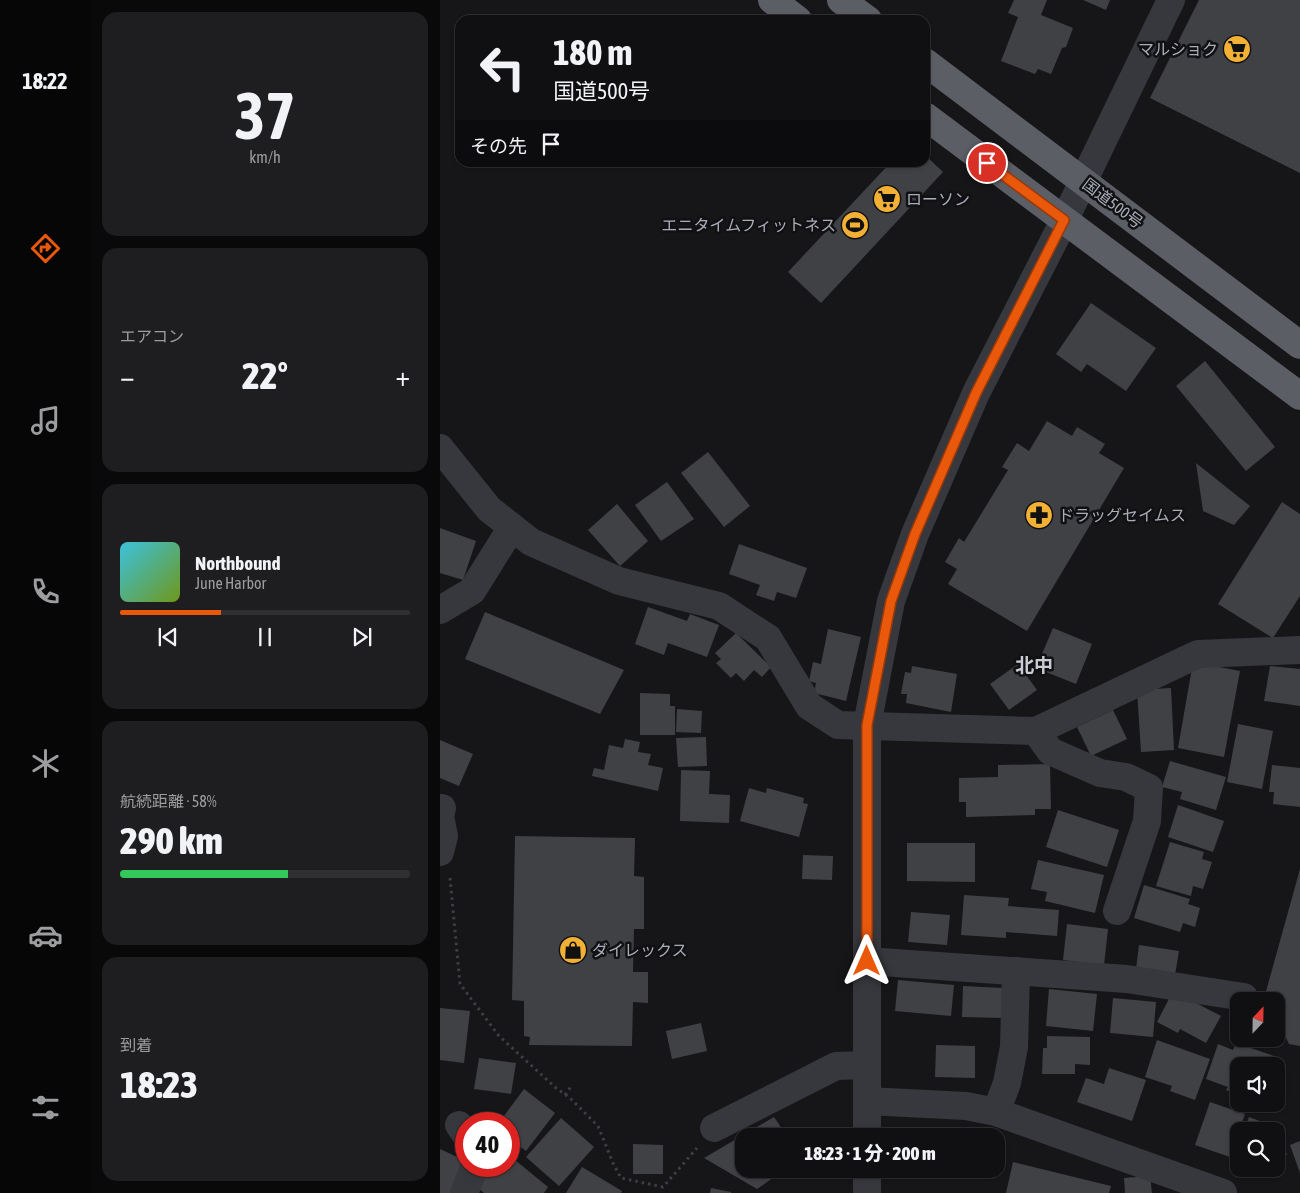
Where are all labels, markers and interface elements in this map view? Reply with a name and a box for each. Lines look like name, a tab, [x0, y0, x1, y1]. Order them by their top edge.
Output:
text: 180 m	[553, 32, 632, 72]
supermarket icon: マルショク	[1222, 34, 1252, 64]
icon: left	[470, 35, 535, 100]
place label: マルショク	[1138, 40, 1218, 58]
text: 18:22	[22, 68, 68, 94]
text: 37	[234, 78, 296, 153]
text: 国道500号	[553, 78, 650, 104]
icon: arrive	[537, 130, 565, 158]
text: その先	[470, 135, 527, 157]
pin	[966, 142, 1008, 184]
text: km/h	[249, 148, 281, 166]
icon: arrive	[973, 149, 1001, 177]
street label: 国道500号	[1079, 175, 1147, 231]
supermarket icon: ローソン	[872, 184, 902, 214]
place label: ローソン	[906, 190, 970, 208]
sports icon: エニタイムフィットネス	[840, 210, 870, 240]
place label: エニタイムフィットネス	[662, 216, 836, 234]
icon: directions	[28, 231, 63, 266]
text: エアコン	[120, 327, 184, 345]
text: 22°	[242, 354, 288, 397]
text: −	[120, 360, 135, 392]
text: +	[395, 360, 410, 392]
icon: music	[28, 403, 63, 438]
pharmacy icon: ドラッグセイムス	[1024, 500, 1054, 530]
place label: ドラッグセイムス	[1058, 506, 1186, 524]
text: Northbound	[195, 552, 281, 574]
icon: phone	[28, 574, 63, 609]
text: June Harbor	[195, 574, 266, 592]
icon: previous	[154, 623, 182, 651]
icon: pause	[251, 623, 279, 651]
icon: next	[348, 623, 376, 651]
district label: 北中	[1015, 654, 1053, 676]
icon: climate	[28, 746, 63, 781]
text: 航続距離 · 58%	[120, 792, 217, 810]
text: 290 km	[120, 819, 223, 862]
icon: car	[28, 918, 63, 953]
position arrow	[840, 934, 892, 986]
shop icon: ダイレックス	[558, 935, 588, 965]
place label: ダイレックス	[592, 941, 688, 959]
north arrow	[1230, 992, 1285, 1048]
map controls	[1230, 992, 1285, 1177]
text: 到着	[120, 1036, 152, 1054]
button: sound	[1230, 1057, 1285, 1112]
text: 18:23	[120, 1063, 198, 1106]
icon: filters	[28, 1090, 63, 1125]
speed limit sign: 40	[455, 1112, 520, 1177]
button: search	[1230, 1122, 1285, 1177]
text: 18:23 · 1 分 · 200 m	[804, 1142, 936, 1164]

